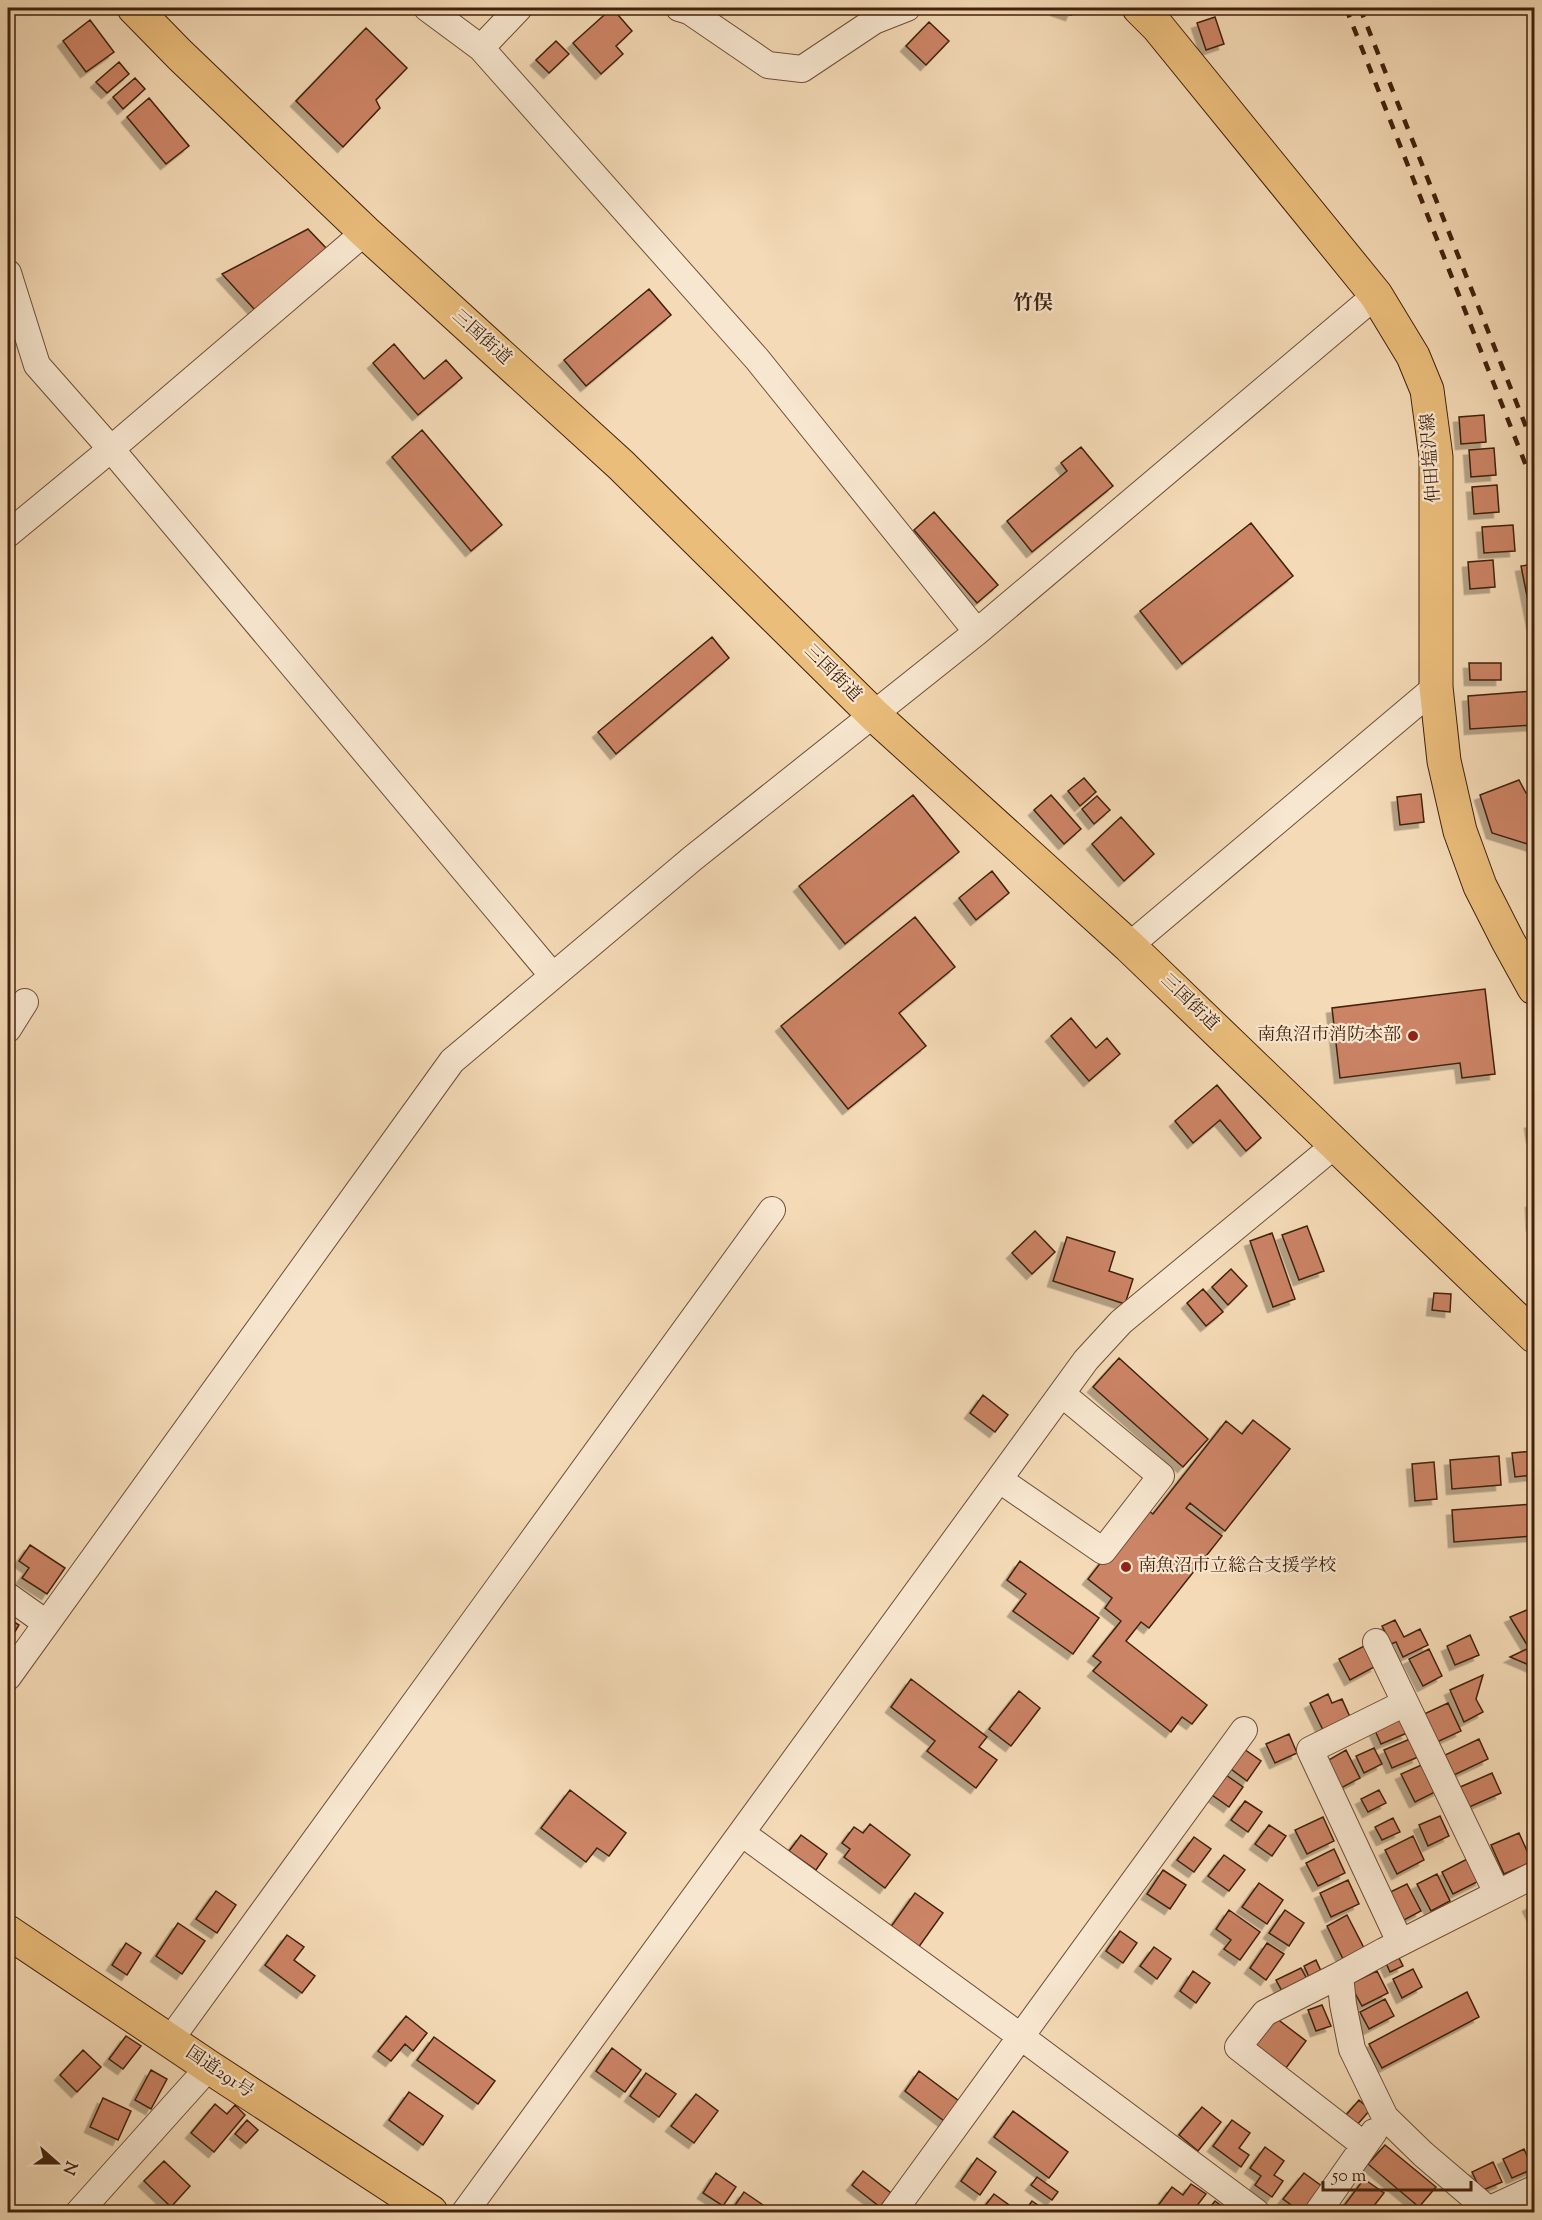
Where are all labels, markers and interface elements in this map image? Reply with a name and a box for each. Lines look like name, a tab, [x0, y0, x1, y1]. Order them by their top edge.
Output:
district label: 竹俣	[1013, 290, 1053, 319]
street label: 三国街道	[446, 304, 516, 372]
street label: 仲田塩沢線	[1416, 412, 1448, 504]
street label: 三国街道	[797, 639, 867, 709]
street label: 三国街道	[1154, 969, 1224, 1037]
place label: 南魚沼市消防本部	[1257, 1023, 1401, 1049]
marker: 南魚沼市消防本部	[1406, 1029, 1420, 1043]
place label: 南魚沼市立総合支援学校	[1138, 1554, 1336, 1580]
marker: 南魚沼市立総合支援学校	[1119, 1560, 1133, 1574]
street label: 国道291号	[180, 2041, 258, 2105]
north arrow	[27, 2133, 87, 2193]
scale bar	[1323, 2154, 1472, 2192]
text: N	[56, 2157, 82, 2178]
text: 50 m	[1331, 2164, 1367, 2190]

